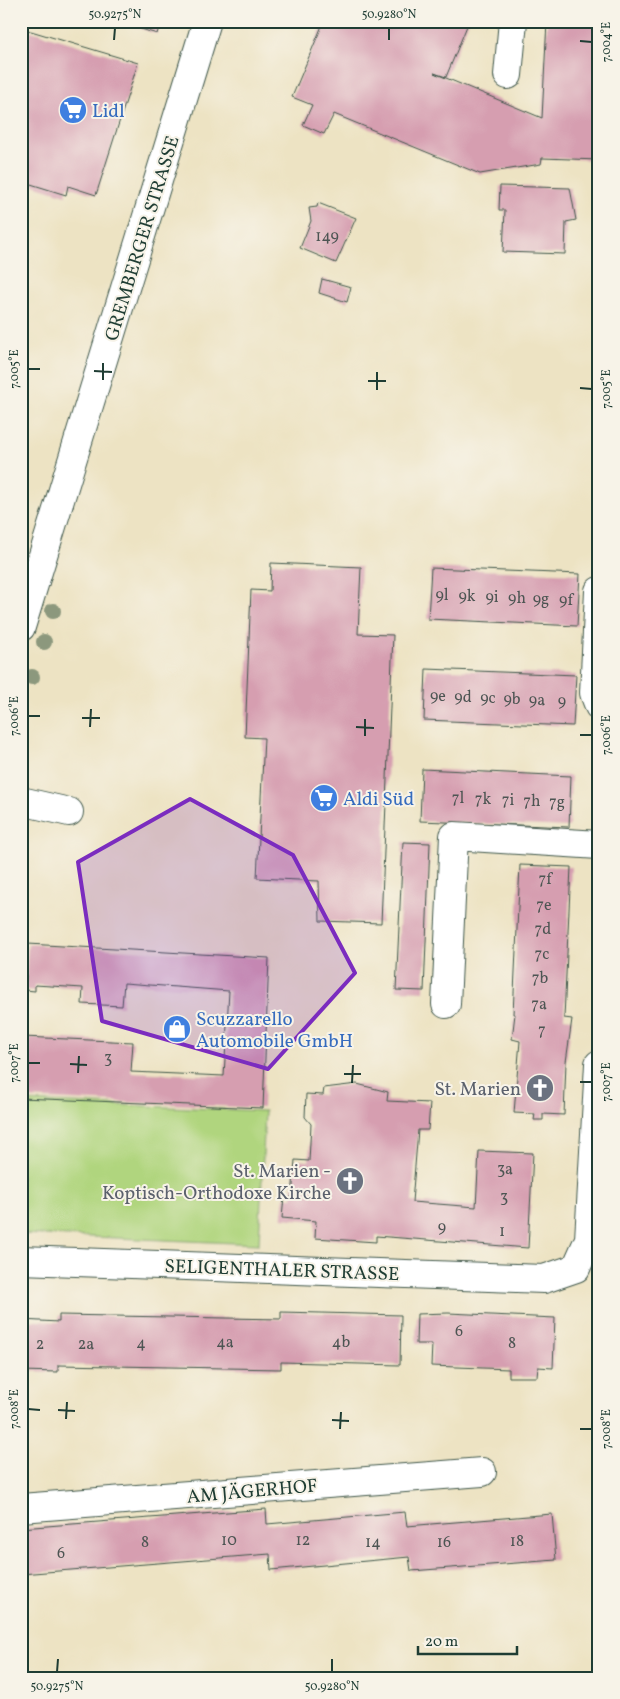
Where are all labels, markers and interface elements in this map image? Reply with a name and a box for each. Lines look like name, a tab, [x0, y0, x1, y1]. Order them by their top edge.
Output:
text: 50.9275°N	[89, 7, 142, 23]
text: 50.9280°N	[362, 7, 416, 23]
text: 7.004°E	[599, 22, 615, 62]
supermarket icon: Lidl	[58, 95, 88, 125]
place label: Lidl	[92, 99, 125, 125]
street label: GREMBERGER STRASSE	[99, 133, 187, 344]
house number: 149	[315, 226, 339, 248]
text: 7.005°E	[7, 349, 23, 389]
text: 7.005°E	[599, 369, 615, 409]
house number: 9l	[435, 585, 449, 607]
house number: 9k	[458, 586, 476, 608]
house number: 9i	[485, 587, 499, 609]
house number: 9h	[508, 588, 526, 610]
house number: 9g	[533, 589, 549, 611]
house number: 9f	[559, 590, 574, 612]
house number: 9e	[430, 686, 446, 708]
house number: 9d	[454, 687, 472, 709]
house number: 9c	[480, 688, 496, 710]
house number: 9b	[503, 689, 521, 711]
house number: 9a	[529, 690, 545, 712]
house number: 9	[558, 691, 566, 713]
text: 7.006°E	[7, 696, 23, 736]
text: 7.006°E	[599, 715, 615, 755]
supermarket icon: Aldi Süd	[309, 783, 339, 813]
place label: Aldi Süd	[343, 787, 414, 813]
house number: 7l	[452, 788, 464, 810]
house number: 7k	[475, 789, 492, 811]
house number: 7i	[502, 790, 514, 812]
house number: 7h	[523, 791, 541, 813]
house number: 7g	[549, 792, 565, 814]
house number: 7f	[538, 869, 553, 891]
house number: 7e	[536, 895, 552, 917]
house number: 7d	[535, 919, 551, 941]
house number: 7c	[535, 944, 549, 966]
house number: 7b	[532, 968, 549, 990]
house number: 7a	[531, 994, 547, 1016]
place label: Scuzzarello Automobile GmbH	[196, 1007, 353, 1055]
shop icon: Scuzzarello Automobile GmbH	[162, 1014, 192, 1044]
house number: 7	[538, 1020, 546, 1042]
text: 7.007°E	[7, 1043, 23, 1083]
house number: 3	[104, 1048, 112, 1070]
text: 7.007°E	[599, 1062, 615, 1102]
church icon: St. Marien	[525, 1073, 555, 1103]
place label: St. Marien	[434, 1077, 521, 1103]
place label: St. Marien - Koptisch-Orthodoxe Kirche	[102, 1159, 331, 1207]
house number: 3a	[497, 1159, 513, 1181]
church icon: St. Marien - Koptisch-Orthodoxe Kirche	[335, 1166, 365, 1196]
house number: 3	[500, 1187, 508, 1209]
house number: 9	[438, 1217, 446, 1239]
house number: 1	[499, 1221, 505, 1243]
street label: SELIGENTHALER STRASSE	[164, 1254, 400, 1288]
house number: 6	[455, 1321, 463, 1343]
house number: 4a	[216, 1332, 234, 1354]
house number: 4b	[332, 1332, 350, 1354]
house number: 4	[136, 1333, 146, 1355]
house number: 8	[508, 1333, 516, 1355]
house number: 2	[36, 1334, 44, 1356]
house number: 2a	[78, 1334, 94, 1356]
text: 7.008°E	[7, 1389, 23, 1429]
text: 7.008°E	[599, 1409, 615, 1449]
street label: AM JÄGERHOF	[186, 1473, 319, 1511]
house number: 10	[221, 1530, 237, 1552]
house number: 12	[296, 1530, 310, 1552]
house number: 18	[510, 1531, 524, 1553]
house number: 8	[141, 1532, 149, 1554]
house number: 14	[365, 1532, 381, 1554]
house number: 16	[437, 1532, 451, 1554]
house number: 6	[57, 1543, 65, 1565]
scale bar	[418, 1624, 516, 1656]
text: 20 m	[425, 1632, 458, 1653]
text: 50.9275°N	[31, 1679, 84, 1695]
text: 50.9280°N	[305, 1679, 359, 1695]

